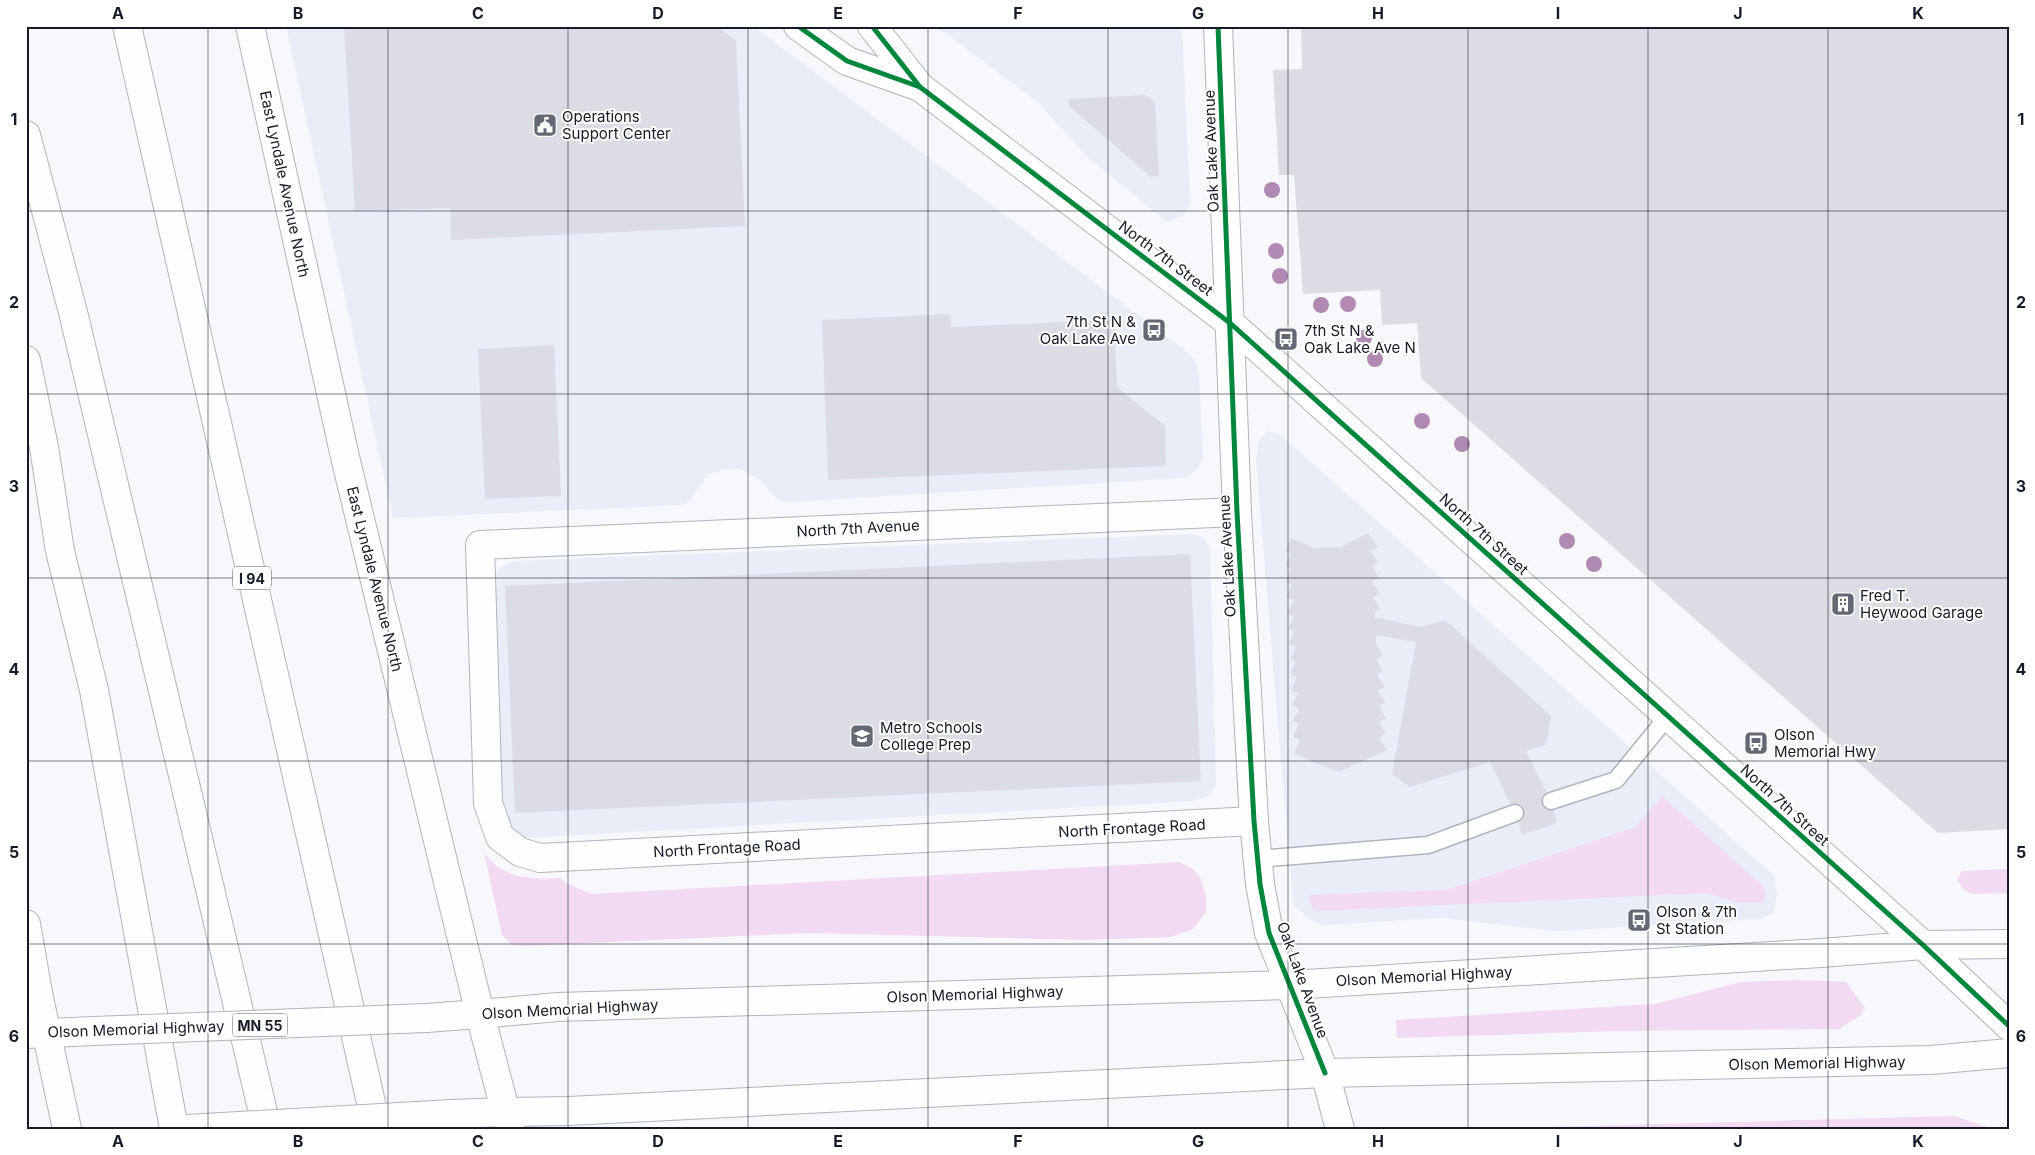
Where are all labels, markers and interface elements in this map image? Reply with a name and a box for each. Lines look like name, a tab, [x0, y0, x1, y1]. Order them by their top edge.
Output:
text: A	[112, 3, 124, 23]
text: B	[293, 3, 303, 23]
text: C	[472, 3, 484, 23]
text: D	[652, 3, 664, 23]
text: E	[833, 3, 843, 23]
text: F	[1013, 3, 1023, 23]
text: G	[1192, 3, 1204, 23]
text: H	[1372, 3, 1384, 23]
text: I	[1556, 3, 1560, 23]
text: J	[1733, 3, 1743, 23]
text: K	[1912, 3, 1924, 23]
street label: East Lyndale Avenue North	[256, 89, 314, 279]
street label: Oak Lake Avenue	[1199, 89, 1223, 213]
place label: Operations Support Center	[562, 107, 671, 143]
text: 1	[11, 109, 17, 129]
text: 1	[2018, 109, 2024, 129]
public building icon: Operations Support Center	[532, 112, 558, 138]
street label: North 7th Street	[1115, 216, 1217, 300]
text: 2	[9, 292, 19, 312]
text: 2	[2016, 292, 2026, 312]
place label: 7th St N & Oak Lake Ave	[1040, 312, 1136, 348]
bus stop icon: 7th St N & Oak Lake Ave	[1141, 317, 1167, 343]
place label: 7th St N & Oak Lake Ave N	[1304, 321, 1416, 357]
bus stop icon: 7th St N & Oak Lake Ave N	[1273, 326, 1299, 352]
text: 3	[9, 476, 19, 496]
text: 3	[2016, 476, 2026, 496]
street label: East Lyndale Avenue North	[343, 484, 407, 674]
street label: North 7th Street	[1436, 489, 1532, 579]
street label: Oak Lake Avenue	[1214, 494, 1240, 618]
street label: North 7th Avenue	[796, 515, 920, 541]
road number: I 94	[233, 566, 271, 590]
place label: Fred T. Heywood Garage	[1860, 586, 1983, 622]
building icon: Fred T. Heywood Garage	[1830, 591, 1856, 617]
text: 4	[9, 659, 20, 679]
text: 4	[2016, 659, 2027, 679]
place label: Metro Schools College Prep	[880, 718, 982, 754]
school or university icon: Metro Schools College Prep	[849, 723, 875, 749]
place label: Olson Memorial Hwy	[1774, 725, 1877, 761]
bus stop icon: Olson Memorial Hwy	[1743, 730, 1769, 756]
street label: North 7th Street	[1737, 760, 1833, 850]
street label: North Frontage Road	[1058, 815, 1206, 841]
street label: North Frontage Road	[653, 835, 801, 861]
text: 5	[9, 842, 19, 862]
text: 5	[2016, 842, 2026, 862]
place label: Olson & 7th St Station	[1656, 902, 1737, 938]
bus stop icon: Olson & 7th St Station	[1626, 907, 1652, 933]
street label: Oak Lake Avenue	[1273, 919, 1333, 1041]
street label: Olson Memorial Highway	[1335, 962, 1513, 990]
street label: Olson Memorial Highway	[886, 981, 1064, 1007]
street label: Olson Memorial Highway	[481, 995, 659, 1023]
road number: MN 55	[232, 1014, 288, 1036]
street label: Olson Memorial Highway	[47, 1016, 225, 1042]
text: 6	[9, 1026, 19, 1046]
text: 6	[2016, 1026, 2026, 1046]
street label: Olson Memorial Highway	[1728, 1052, 1906, 1074]
text: A	[112, 1131, 124, 1151]
text: B	[293, 1131, 303, 1151]
text: C	[472, 1131, 484, 1151]
text: D	[652, 1131, 664, 1151]
text: E	[833, 1131, 843, 1151]
text: F	[1013, 1131, 1023, 1151]
text: G	[1192, 1131, 1204, 1151]
text: H	[1372, 1131, 1384, 1151]
text: I	[1556, 1131, 1560, 1151]
text: J	[1733, 1131, 1743, 1151]
text: K	[1912, 1131, 1924, 1151]

